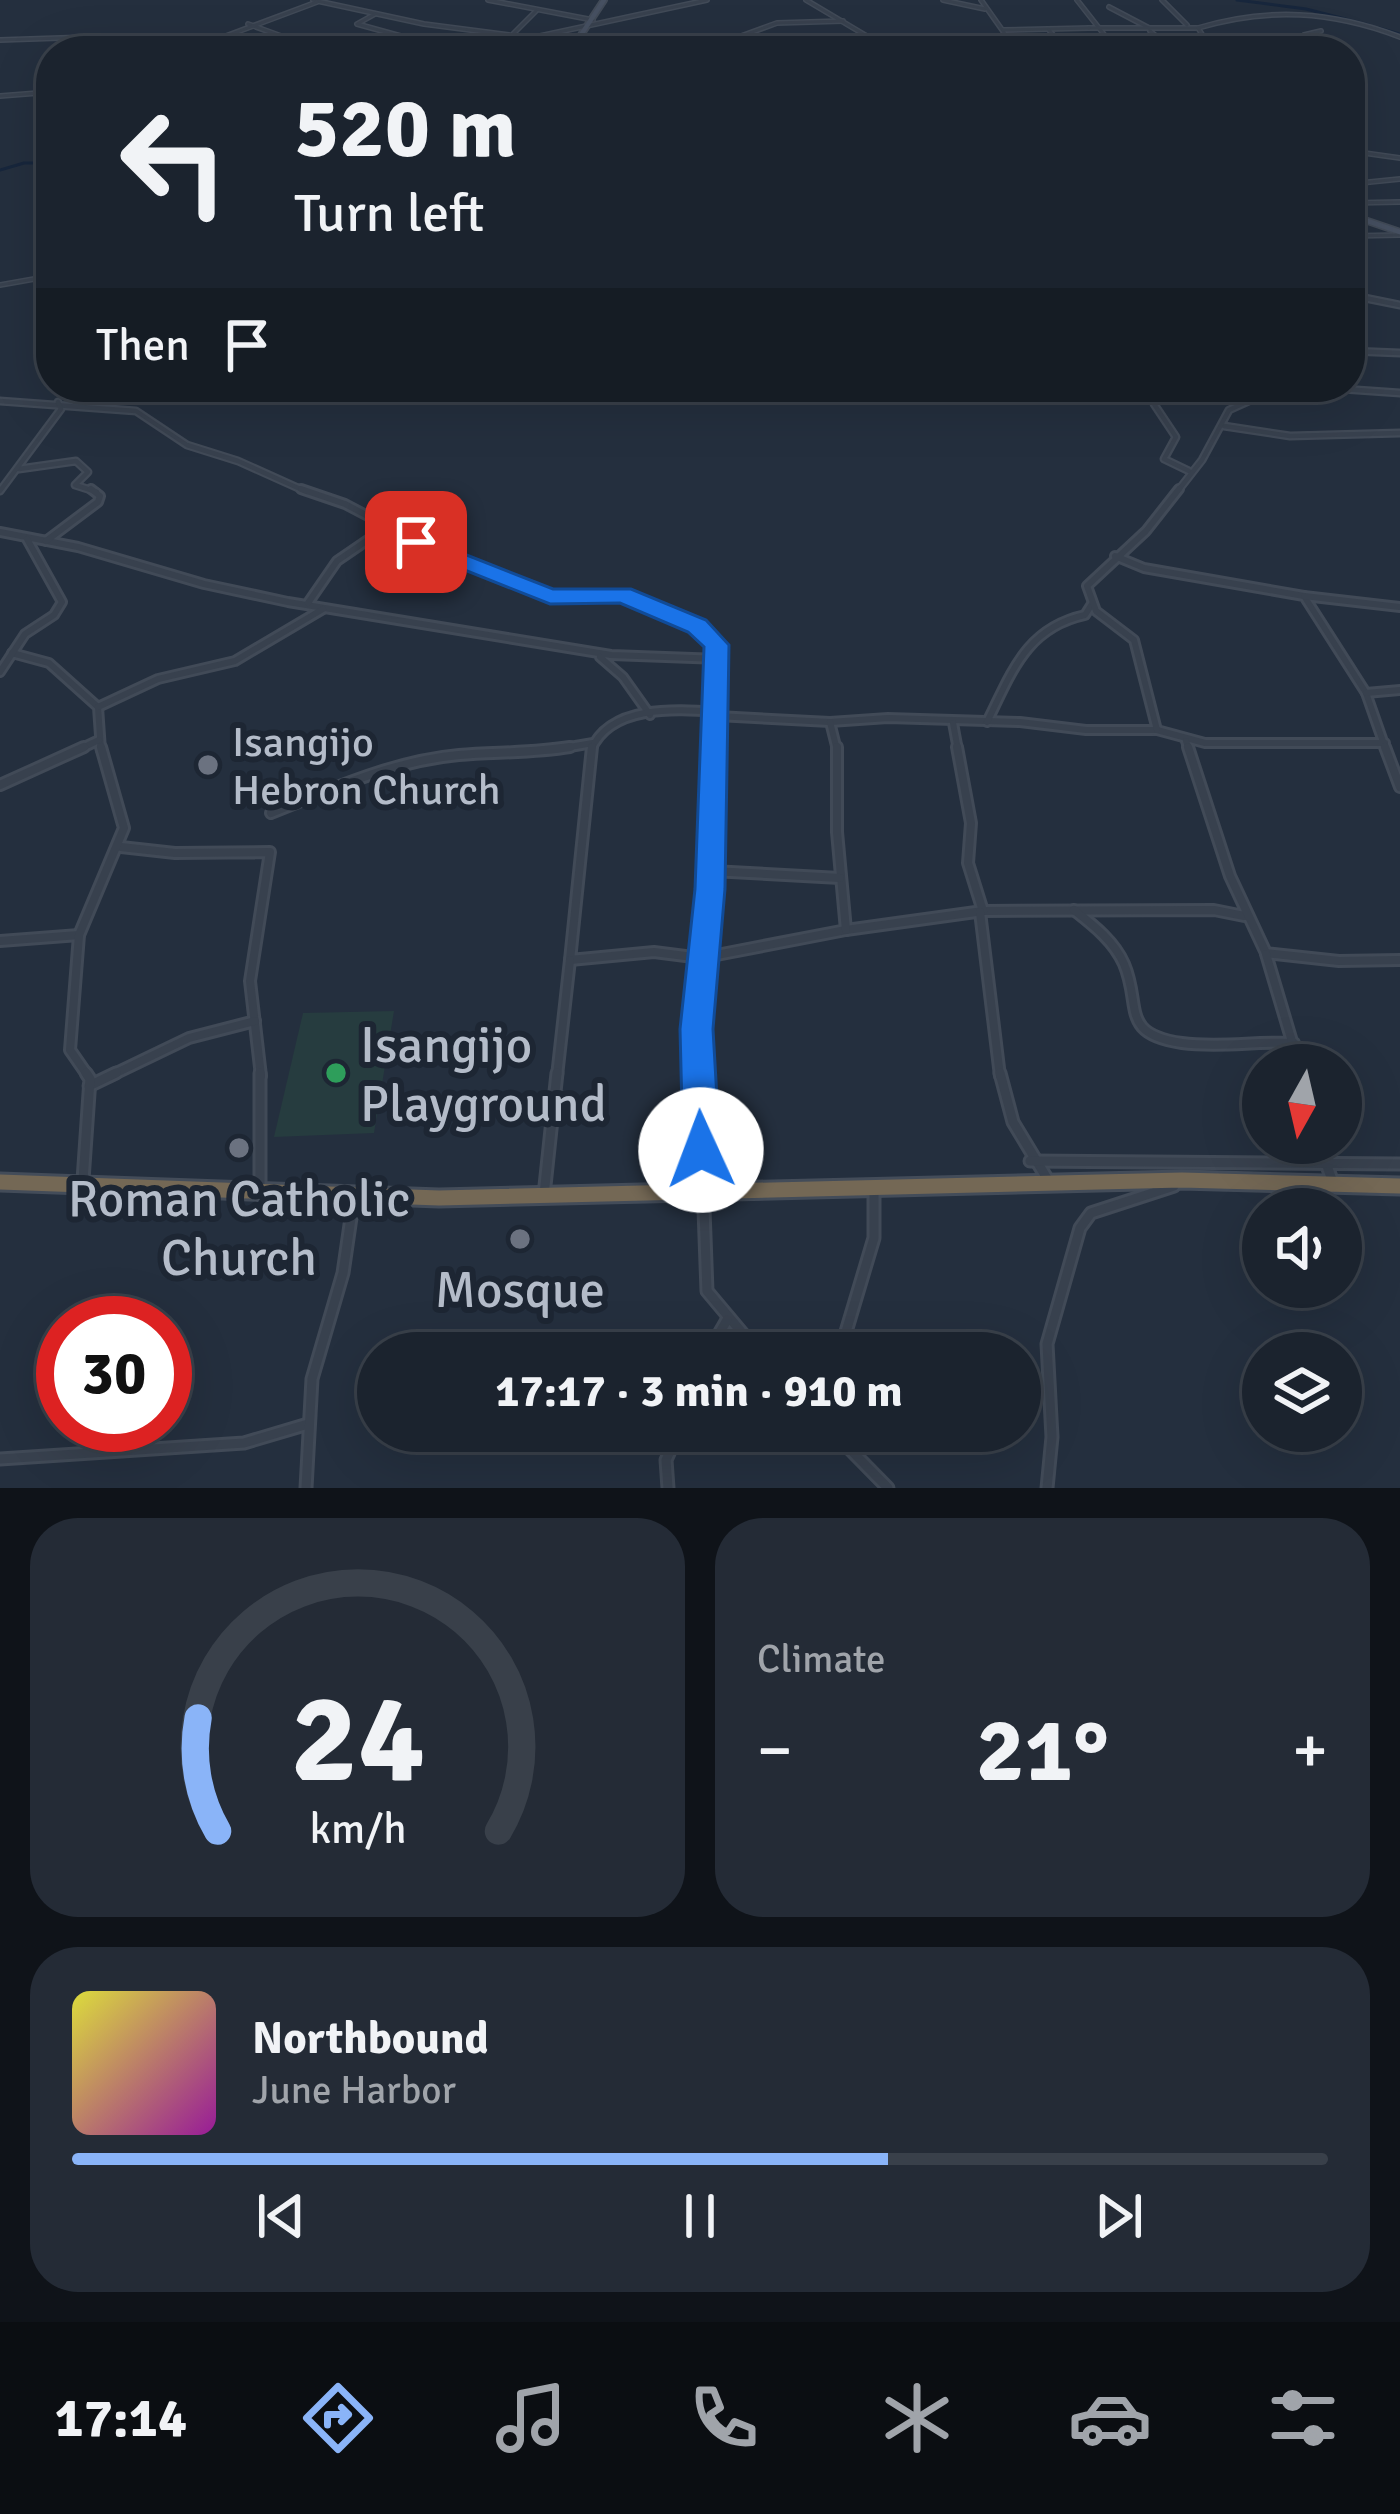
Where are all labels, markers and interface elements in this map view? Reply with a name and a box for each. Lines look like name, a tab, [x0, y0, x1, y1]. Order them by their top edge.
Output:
text: 520 m	[294, 77, 516, 181]
icon: left	[96, 84, 252, 240]
text: Turn left	[294, 180, 484, 247]
icon: arrive	[214, 312, 280, 378]
text: Then	[96, 318, 190, 373]
pin	[365, 491, 467, 593]
icon: arrive	[383, 509, 449, 575]
place label: Isangijo Hebron Church	[232, 717, 501, 816]
marker: Isangijo Hebron Church	[195, 752, 221, 778]
place label: Isangijo Playground	[360, 1014, 607, 1136]
north arrow	[1242, 1044, 1362, 1164]
map controls	[1242, 1044, 1362, 1452]
marker: Isangijo Playground	[323, 1060, 349, 1086]
position arrow	[638, 1087, 764, 1213]
marker: Roman Catholic Church	[226, 1135, 252, 1161]
place label: Roman Catholic Church	[68, 1168, 410, 1290]
button: sound	[1242, 1188, 1362, 1308]
marker: Mosque	[507, 1226, 533, 1252]
place label: Mosque	[435, 1259, 605, 1322]
speed limit sign: 30	[36, 1296, 192, 1452]
button: layers	[1242, 1332, 1362, 1452]
text: 17:17 · 3 min · 910 m	[495, 1364, 903, 1419]
text: Climate	[757, 1635, 886, 1683]
text: 24	[290, 1663, 425, 1816]
text: 21°	[976, 1695, 1109, 1806]
text: −	[757, 1710, 793, 1791]
text: +	[1292, 1710, 1328, 1791]
text: km/h	[309, 1802, 406, 1855]
text: Northbound	[252, 2011, 489, 2066]
text: June Harbor	[252, 2066, 456, 2114]
icon: previous	[248, 2183, 314, 2249]
icon: pause	[667, 2183, 733, 2249]
icon: next	[1086, 2183, 1152, 2249]
icon: directions	[296, 2376, 380, 2460]
icon: music	[489, 2376, 573, 2460]
icon: phone	[682, 2376, 766, 2460]
icon: climate	[875, 2376, 959, 2460]
icon: car	[1068, 2376, 1152, 2460]
icon: filters	[1261, 2376, 1345, 2460]
text: 17:14	[55, 2385, 187, 2452]

